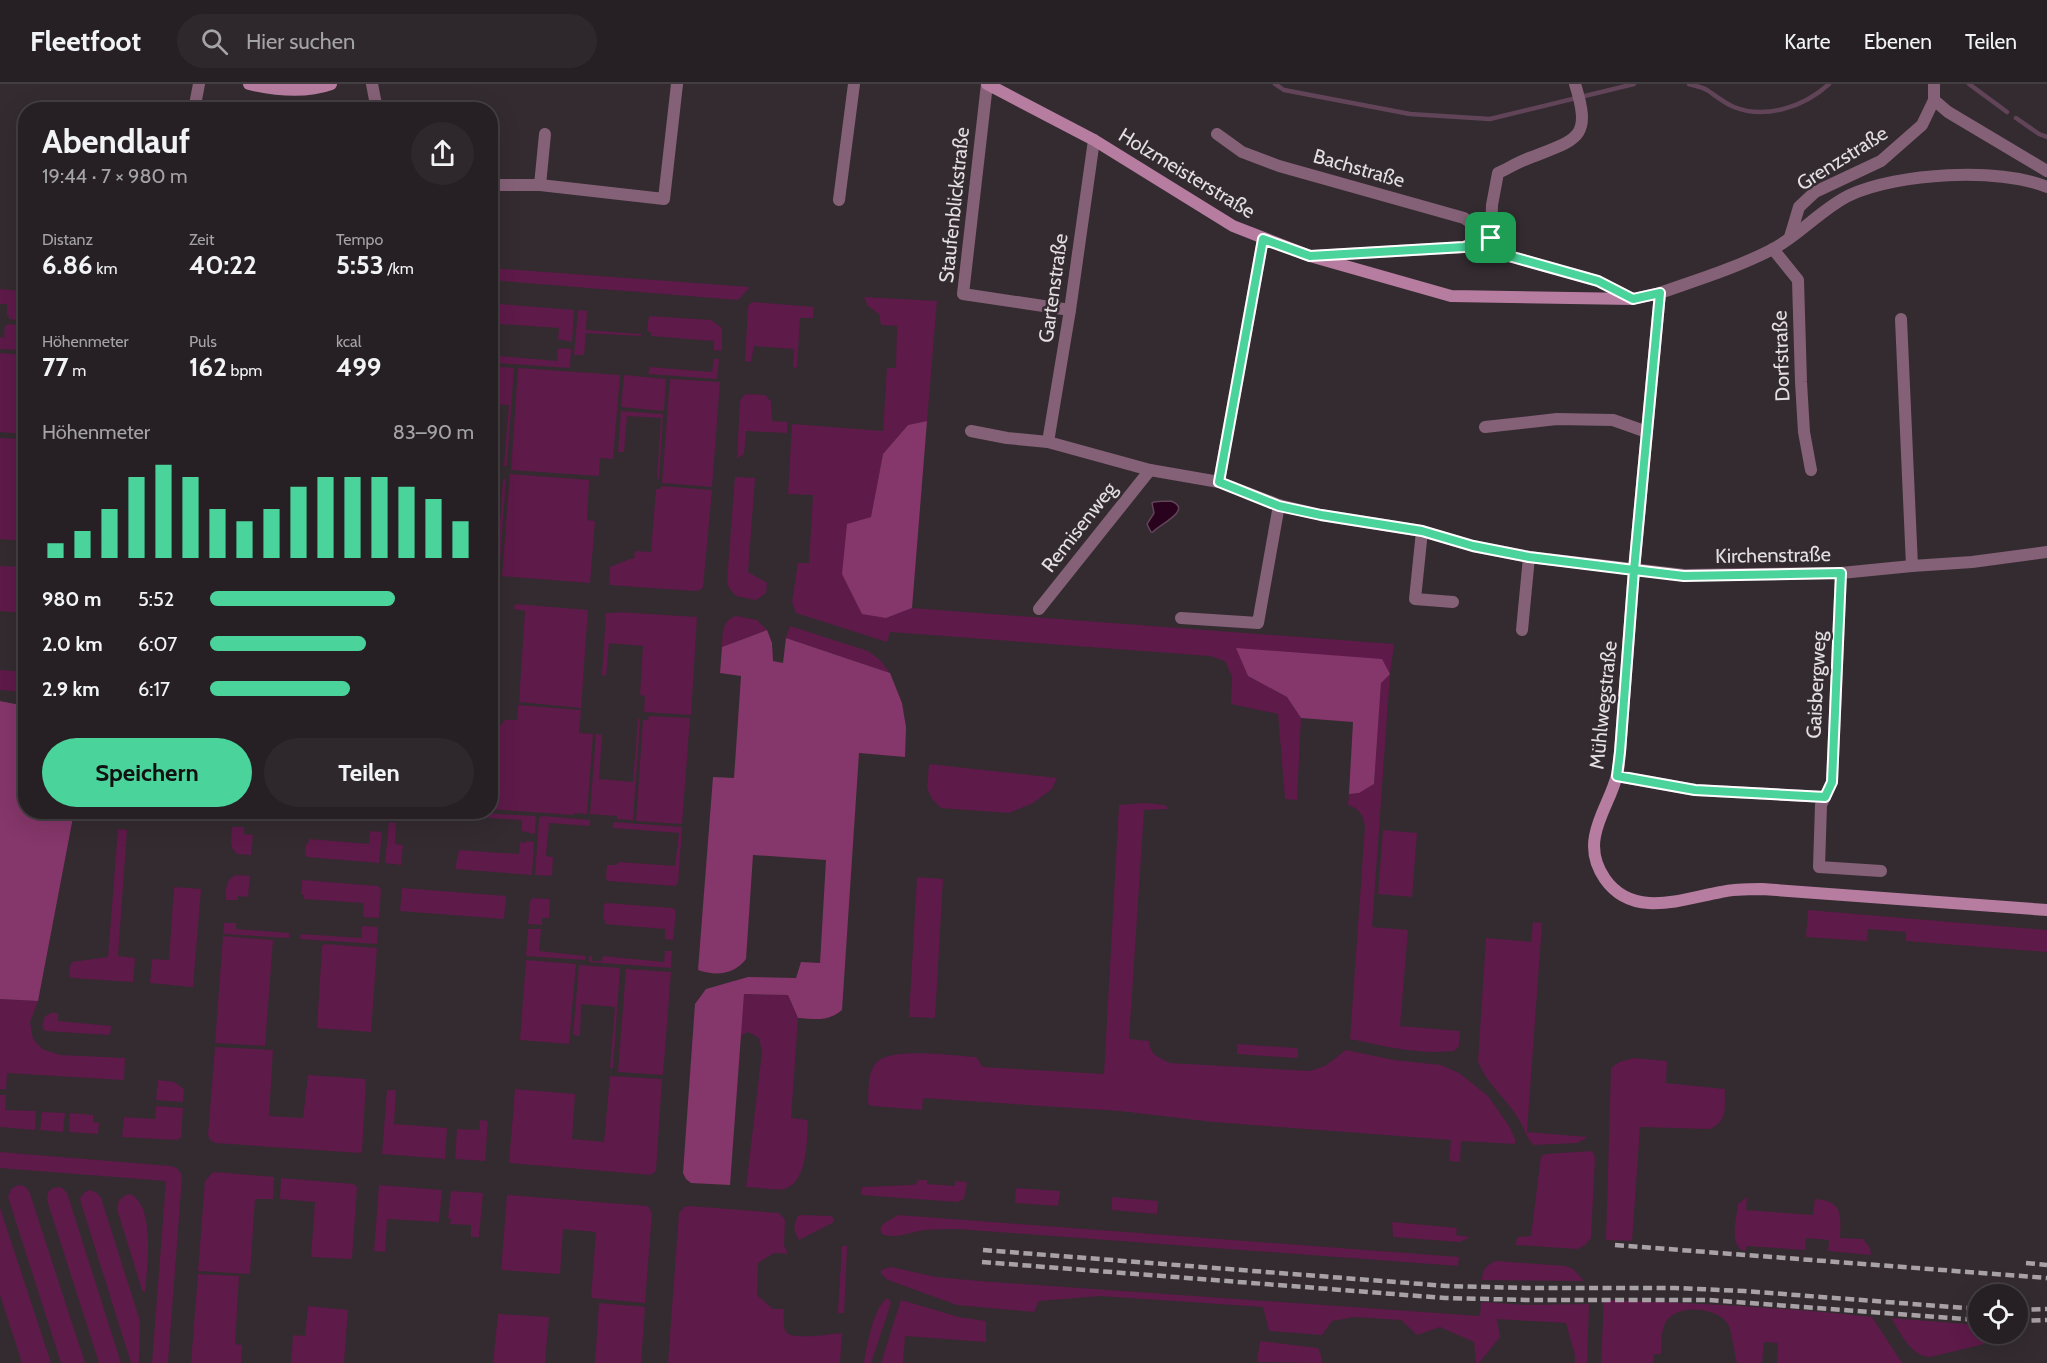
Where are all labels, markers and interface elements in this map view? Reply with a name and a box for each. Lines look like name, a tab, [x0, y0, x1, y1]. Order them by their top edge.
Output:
search box	[177, 14, 597, 68]
text: Fleetfoot	[30, 24, 141, 58]
icon: search	[198, 25, 231, 58]
text: Hier suchen	[246, 28, 355, 55]
text: Karte	[1784, 29, 1831, 54]
text: Ebenen	[1864, 29, 1932, 54]
text: Teilen	[1965, 29, 2017, 54]
text: Abendlauf	[42, 121, 190, 161]
street label: Grenzstraße	[1792, 121, 1892, 195]
button: share	[411, 122, 474, 185]
street label: Holzmeisterstraße	[1114, 123, 1260, 223]
street label: Staufenblickstraße	[934, 126, 974, 284]
street label: Bachstraße	[1311, 144, 1407, 192]
text: 19:44 · 7 × 980 m	[42, 164, 188, 188]
pin	[1465, 212, 1516, 263]
icon: arrive	[1474, 221, 1507, 254]
text: Distanz	[42, 230, 93, 249]
text: Zeit	[189, 230, 214, 249]
text: Tempo	[336, 230, 383, 249]
street label: Gartenstraße	[1033, 232, 1073, 344]
text: 6.86	[42, 249, 93, 281]
text: 40:22	[189, 249, 257, 281]
text: 5:53	[336, 249, 384, 281]
text: km	[93, 259, 118, 278]
text: /km	[384, 259, 414, 278]
street label: Dorfstraße	[1767, 310, 1795, 402]
text: Höhenmeter	[42, 332, 128, 351]
text: Puls	[189, 332, 217, 351]
text: kcal	[336, 332, 362, 351]
text: 77	[42, 351, 69, 383]
text: 162	[189, 351, 227, 383]
text: 499	[336, 351, 381, 383]
text: m	[69, 361, 86, 380]
text: bpm	[227, 361, 262, 380]
text: Höhenmeter	[42, 420, 150, 444]
text: 83–90 m	[393, 420, 474, 444]
street label: Remisenweg	[1036, 476, 1122, 577]
street label: Kirchenstraße	[1715, 542, 1831, 568]
text: 980 m	[42, 587, 101, 611]
text: 5:52	[138, 587, 174, 611]
street label: Gaisbergweg	[1801, 630, 1831, 739]
text: 2.0 km	[42, 632, 103, 656]
text: 6:07	[138, 632, 177, 656]
street label: Mühlwegstraße	[1584, 640, 1622, 770]
text: 2.9 km	[42, 677, 100, 701]
text: 6:17	[138, 677, 170, 701]
button: Speichern	[42, 738, 252, 807]
button: Teilen	[264, 738, 474, 807]
map controls	[1968, 1284, 2028, 1344]
button: locate	[1968, 1284, 2028, 1344]

